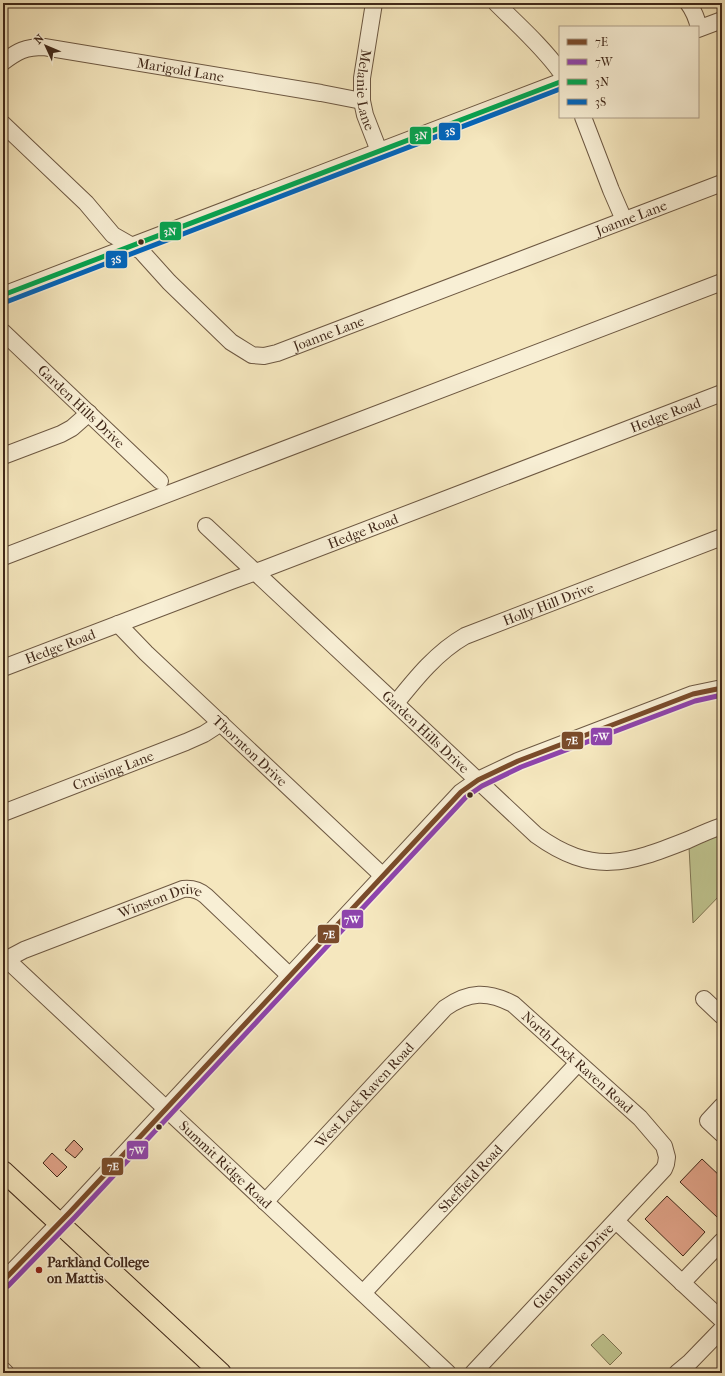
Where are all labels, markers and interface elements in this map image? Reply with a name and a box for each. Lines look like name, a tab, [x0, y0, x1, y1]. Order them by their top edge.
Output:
north arrow	[26, 26, 66, 66]
legend	[559, 26, 699, 118]
text: N	[32, 31, 47, 47]
text: 7E	[595, 35, 608, 49]
street label: Melanie Lane	[353, 48, 378, 133]
street label: Marigold Lane	[135, 55, 225, 86]
text: 7W	[595, 55, 614, 69]
text: 3N	[595, 75, 609, 89]
text: 3S	[595, 95, 606, 109]
line badge: 3S	[438, 122, 461, 141]
text: 3S	[445, 125, 455, 138]
line badge: 3N	[409, 126, 432, 145]
text: 3N	[415, 129, 428, 142]
street label: Joanne Lane	[593, 197, 669, 240]
line badge: 3N	[159, 221, 182, 241]
text: 3N	[164, 225, 177, 238]
unlabelled marker	[136, 237, 146, 247]
line badge: 3S	[105, 250, 128, 269]
text: 3S	[111, 253, 121, 266]
street label: Joanne Lane	[290, 312, 367, 355]
street label: Garden Hills Drive	[34, 362, 128, 452]
street label: Hedge Road	[628, 394, 703, 436]
street label: Hedge Road	[325, 510, 401, 553]
street label: Holly Hill Drive	[501, 579, 596, 630]
street label: Hedge Road	[23, 625, 98, 668]
street label: Garden Hills Drive	[378, 687, 473, 777]
street label: Thornton Drive	[209, 712, 290, 790]
line badge: 7W	[590, 727, 613, 746]
text: 7W	[592, 730, 610, 743]
line badge: 7E	[561, 731, 584, 750]
text: 7E	[565, 734, 578, 747]
street label: Cruising Lane	[70, 747, 156, 794]
unlabelled marker	[465, 790, 475, 800]
street label: Winston Drive	[115, 881, 206, 922]
line badge: 7W	[341, 909, 364, 929]
text: 7W	[343, 913, 361, 926]
line badge: 7E	[317, 924, 340, 944]
text: 7E	[322, 928, 335, 941]
street label: North Lock Raven Road	[518, 1008, 637, 1117]
street label: West Lock Raven Road	[311, 1039, 418, 1152]
street label: Summit Ridge Road	[175, 1117, 275, 1213]
unlabelled marker	[154, 1122, 164, 1132]
line badge: 7W	[126, 1140, 149, 1160]
street label: Sheffield Road	[435, 1141, 507, 1216]
text: 7W	[128, 1144, 146, 1157]
line badge: 7E	[101, 1157, 124, 1176]
text: 7E	[106, 1160, 119, 1173]
street label: Glen Burnie Drive	[529, 1220, 617, 1313]
place label: Parkland College on Mattis	[47, 1254, 149, 1287]
marker: Parkland College on Mattis	[34, 1265, 44, 1275]

